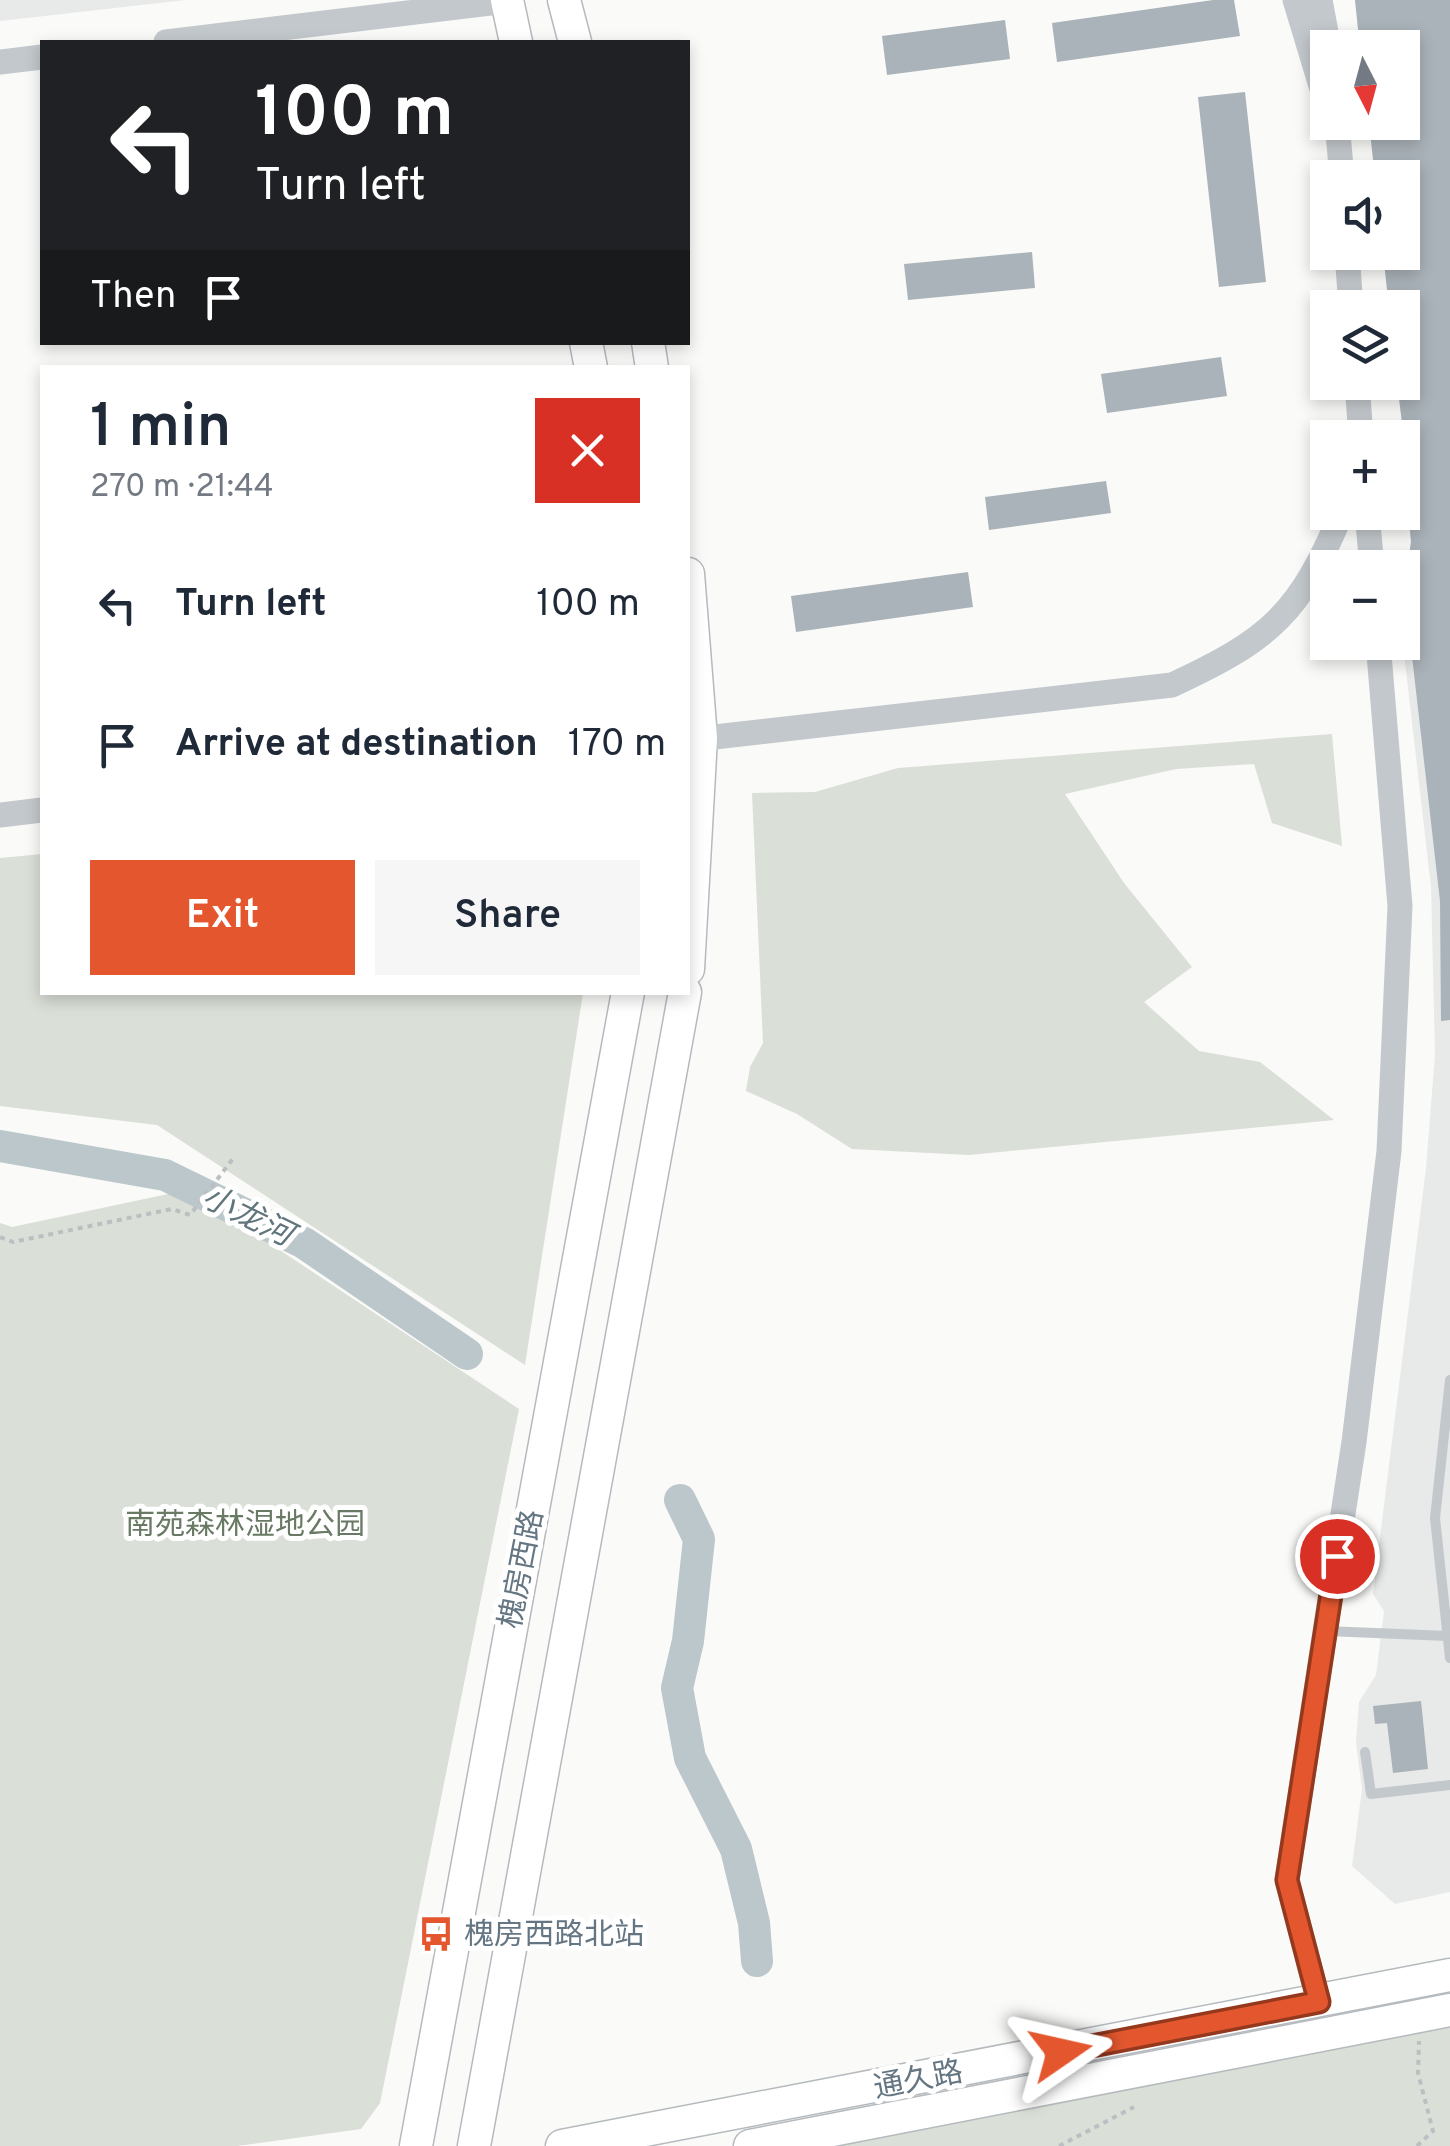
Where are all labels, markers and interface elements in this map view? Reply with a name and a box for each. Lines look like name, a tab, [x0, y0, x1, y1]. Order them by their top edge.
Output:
north arrow	[1310, 30, 1420, 140]
map controls	[1310, 30, 1420, 660]
text: 100 m	[255, 72, 454, 161]
icon: left	[90, 80, 220, 210]
text: Turn left	[255, 159, 426, 216]
button: sound	[1310, 160, 1420, 270]
icon: arrive	[196, 270, 251, 325]
text: Then	[90, 273, 176, 322]
button: layers	[1310, 290, 1420, 400]
text: 1 min	[90, 392, 231, 468]
button: close	[535, 398, 640, 503]
button: +	[1310, 420, 1420, 530]
text: 270 m · 21:44	[90, 468, 274, 508]
button: −	[1310, 550, 1420, 660]
icon: left	[90, 578, 145, 633]
text: Turn left	[175, 581, 327, 630]
text: 100 m	[536, 581, 640, 630]
icon: arrive	[90, 718, 145, 773]
text: Arrive at destination	[175, 721, 538, 770]
text: 170 m	[568, 721, 666, 770]
button: Exit	[90, 860, 355, 975]
button: Share	[375, 860, 640, 975]
water label: 小龙河	[195, 1179, 304, 1259]
street label: 槐房西路	[494, 1507, 553, 1632]
park label: 南苑森林湿地公园	[125, 1508, 365, 1545]
pin	[1295, 1514, 1380, 1599]
icon: arrive	[1310, 1529, 1365, 1584]
bus stop icon: 槐房西路北站	[417, 1915, 455, 1953]
place label: 槐房西路北站	[464, 1918, 644, 1955]
position arrow	[1009, 2000, 1113, 2104]
street label: 通久路	[871, 2055, 966, 2108]

